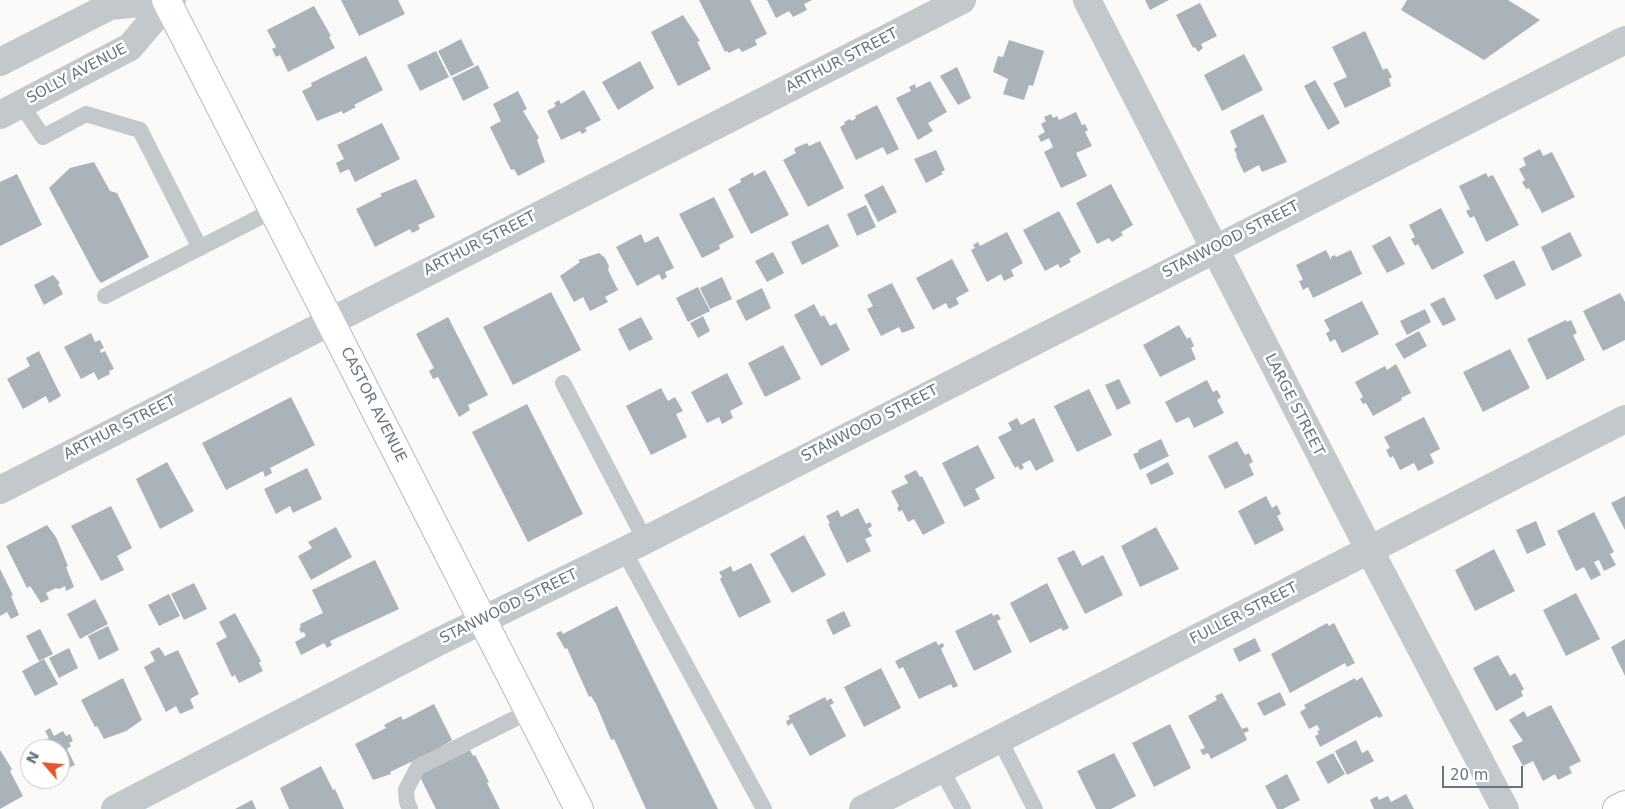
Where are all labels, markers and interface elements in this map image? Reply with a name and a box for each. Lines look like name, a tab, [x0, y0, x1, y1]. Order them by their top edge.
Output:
street label: ARTHUR STREET	[783, 25, 901, 97]
street label: SOLLY AVENUE	[24, 40, 130, 108]
street label: STANWOOD STREET	[1160, 198, 1302, 282]
street label: ARTHUR STREET	[421, 208, 539, 280]
street label: CASTOR AVENUE	[336, 344, 410, 466]
street label: LARGE STREET	[1260, 351, 1328, 459]
street label: STANWOOD STREET	[799, 382, 941, 466]
street label: ARTHUR STREET	[61, 392, 179, 464]
street label: STANWOOD STREET	[437, 566, 581, 648]
street label: FULLER STREET	[1187, 579, 1301, 649]
north arrow	[20, 739, 70, 789]
text: N	[23, 749, 42, 766]
scale bar	[1445, 756, 1526, 788]
text: 20 m	[1450, 766, 1488, 784]

